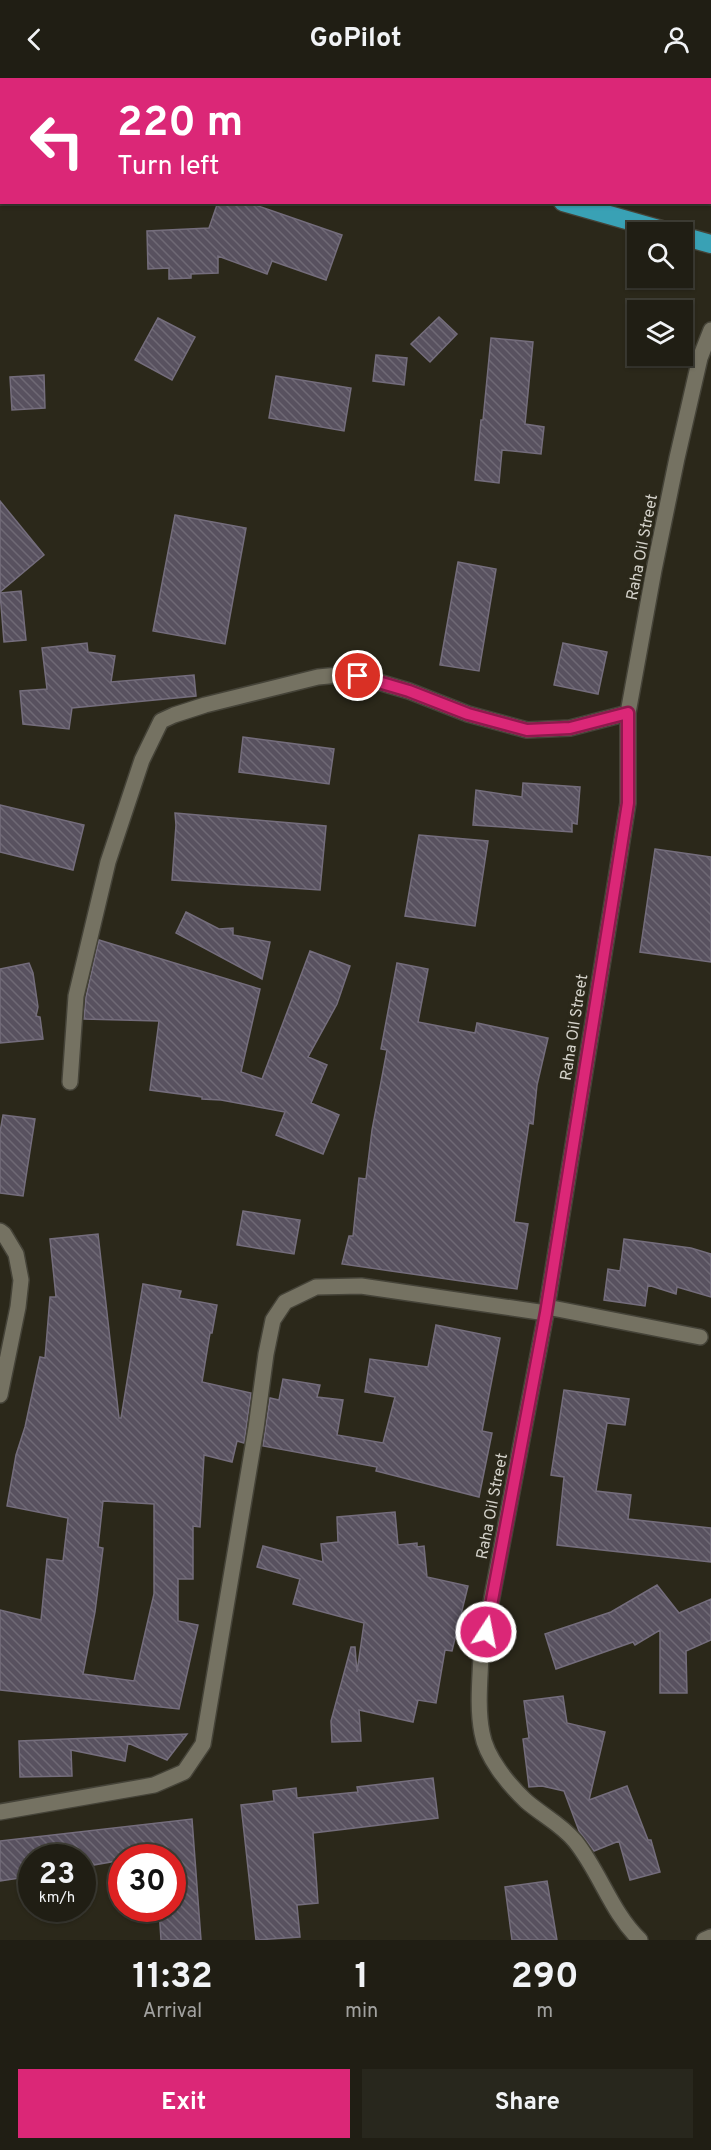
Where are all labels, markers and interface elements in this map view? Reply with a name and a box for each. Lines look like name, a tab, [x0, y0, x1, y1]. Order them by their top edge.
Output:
text: GoPilot	[309, 22, 402, 56]
icon: back	[18, 23, 51, 56]
icon: person	[660, 23, 693, 56]
text: 220 m	[117, 98, 243, 151]
icon: left	[18, 102, 96, 180]
text: Turn left	[117, 150, 219, 184]
map controls	[627, 222, 693, 366]
button: search	[627, 222, 693, 288]
button: layers	[627, 300, 693, 366]
street label: Raha Oil Street	[623, 493, 663, 602]
pin	[332, 650, 383, 701]
icon: arrive	[341, 659, 374, 692]
street label: Raha Oil Street	[557, 972, 593, 1082]
street label: Raha Oil Street	[473, 1452, 513, 1561]
position arrow	[454, 1600, 518, 1664]
speed limit sign: 30	[108, 1844, 186, 1922]
text: 23	[39, 1857, 75, 1894]
text: km/h	[39, 1889, 75, 1908]
text: 11:32	[132, 1955, 213, 2001]
text: 1	[355, 1955, 369, 2001]
text: 290	[511, 1955, 579, 2001]
text: Arrival	[143, 1999, 202, 2025]
text: min	[345, 1999, 378, 2025]
text: m	[536, 1999, 553, 2025]
button: Exit	[18, 2069, 350, 2138]
button: Share	[362, 2069, 693, 2138]

